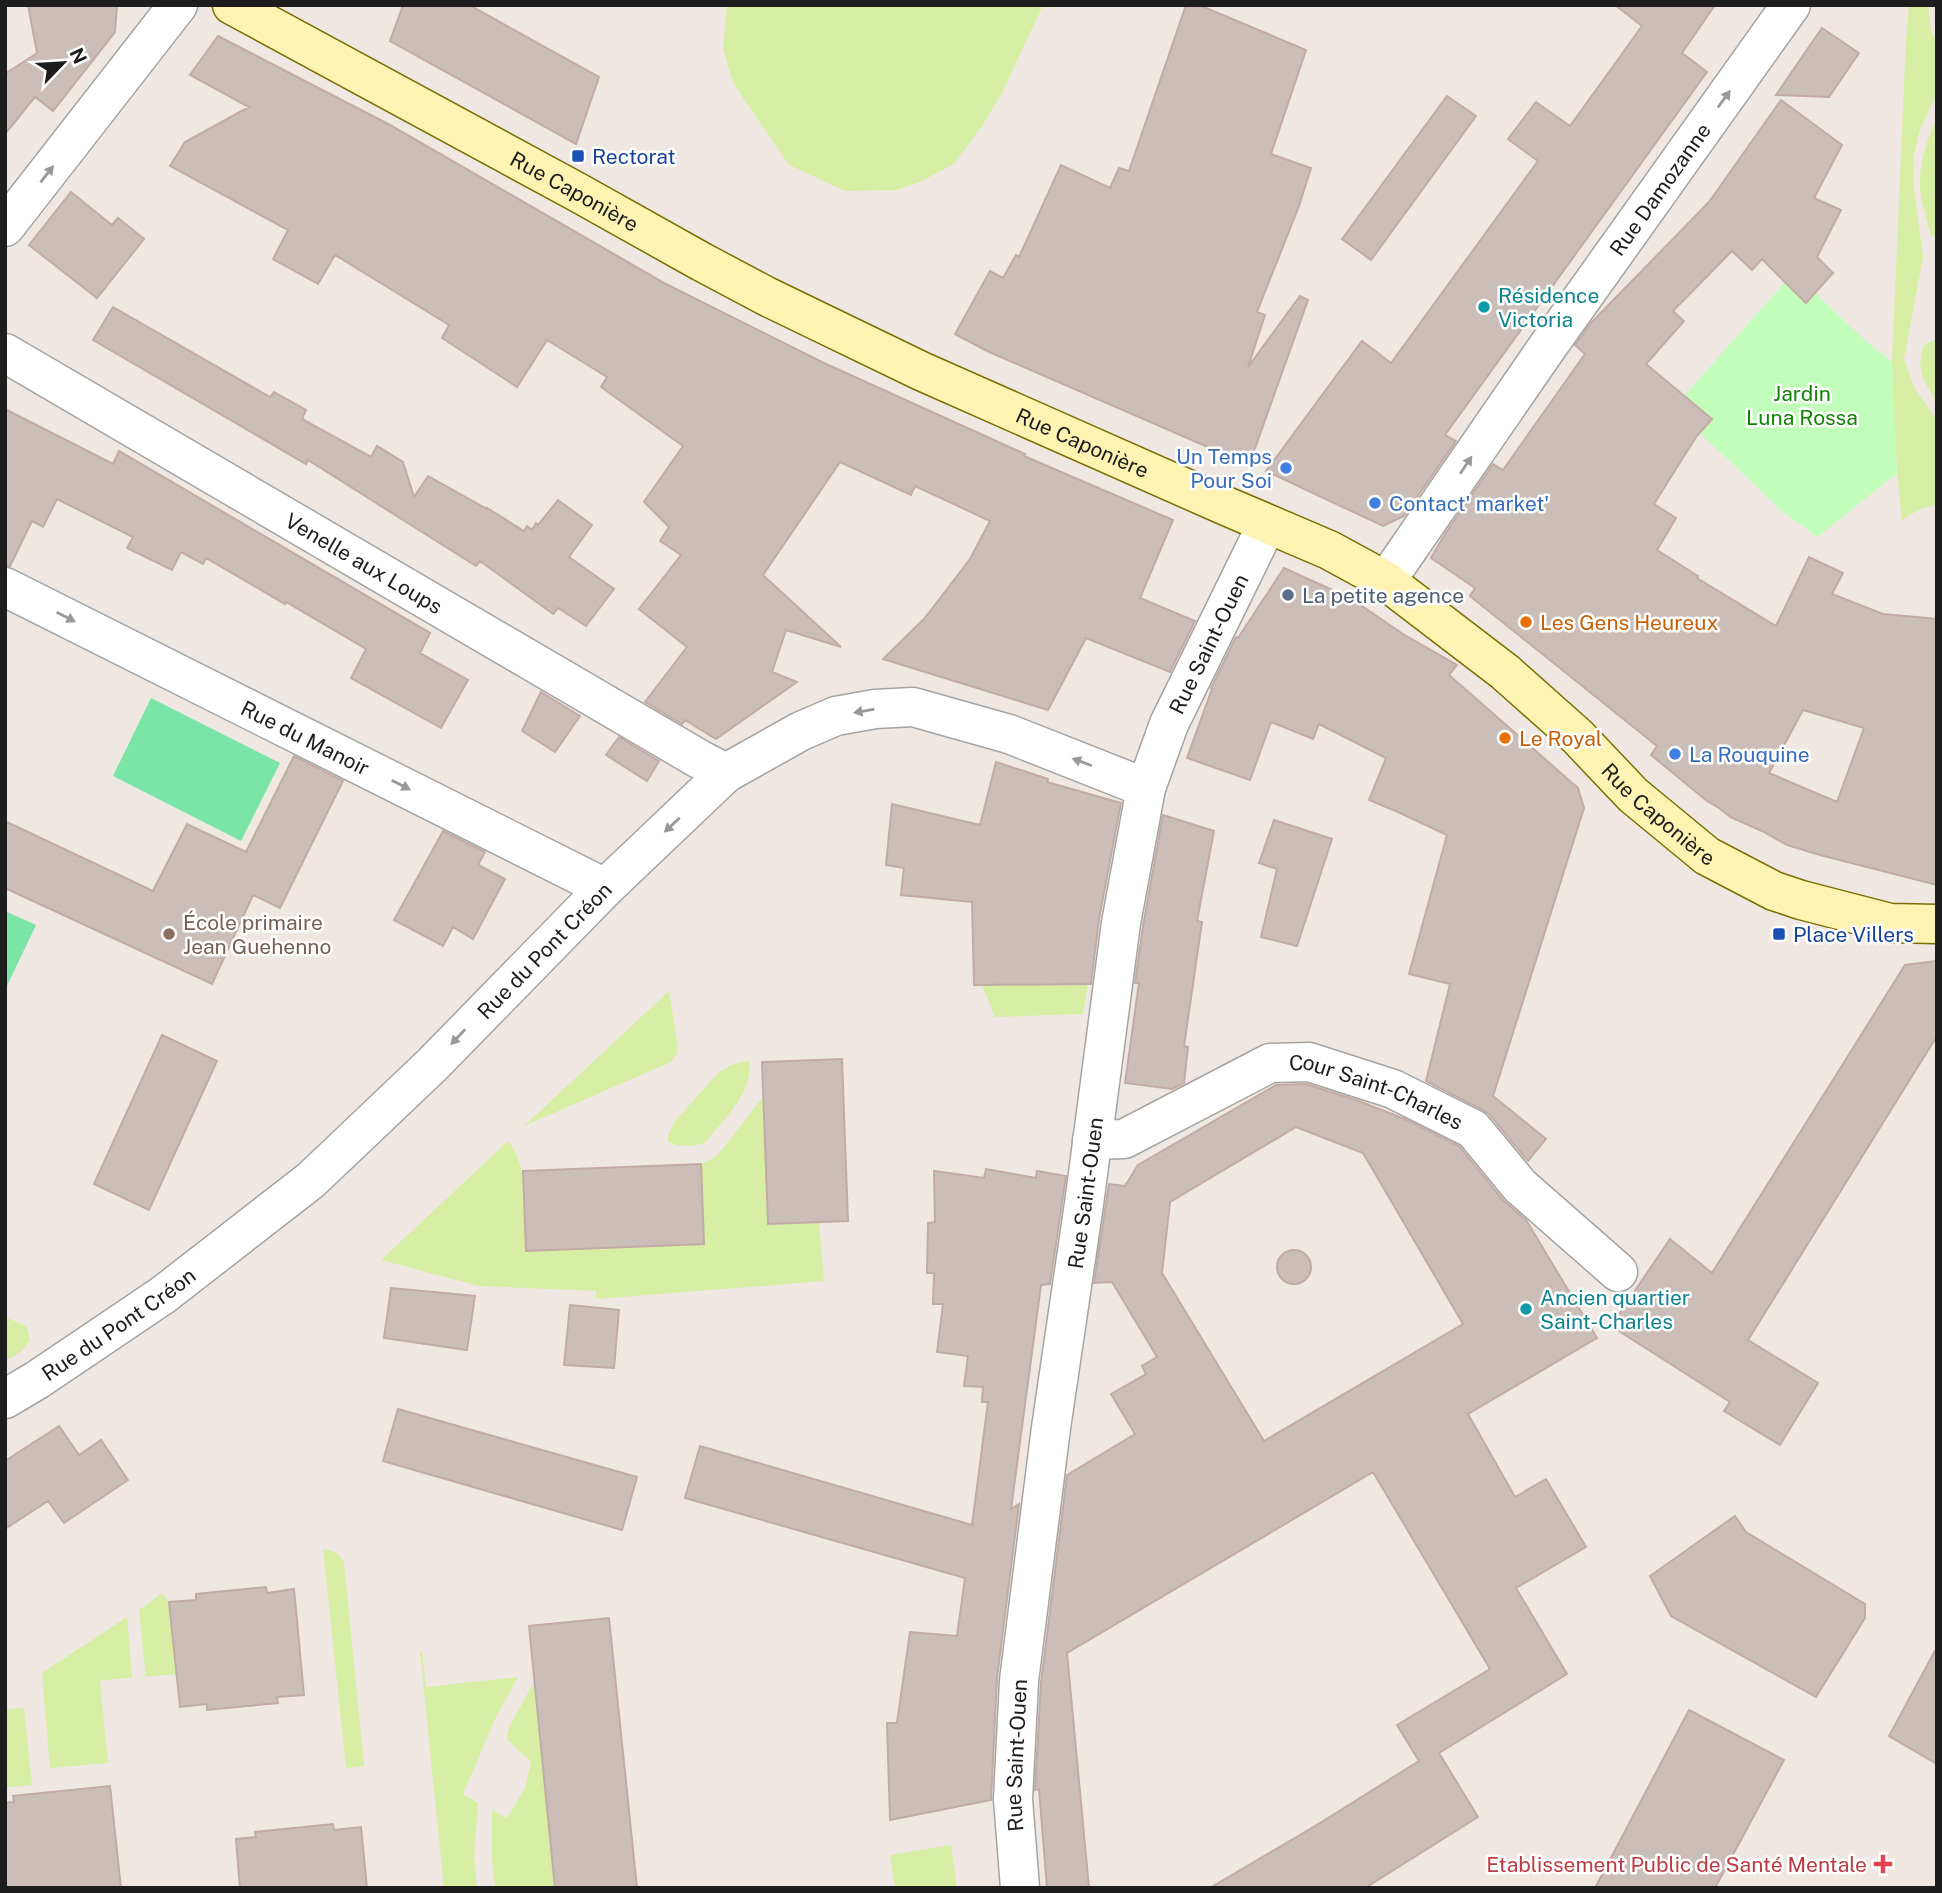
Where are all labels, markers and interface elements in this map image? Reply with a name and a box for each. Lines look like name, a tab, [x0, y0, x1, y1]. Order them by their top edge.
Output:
north arrow	[28, 28, 98, 98]
text: N	[65, 44, 92, 67]
one-way arrow	[1717, 90, 1732, 108]
street label: Rue Damozanne	[1604, 118, 1716, 260]
place label: Rectorat	[592, 144, 676, 169]
street label: Rue Caponière	[506, 146, 643, 237]
marker: Rectorat	[570, 148, 586, 164]
one-way arrow	[40, 165, 55, 183]
place label: Résidence Victoria	[1498, 283, 1599, 332]
marker: Résidence Victoria	[1476, 299, 1492, 315]
park label: Jardin Luna Rossa	[1746, 381, 1858, 430]
street label: Rue Caponière	[1012, 402, 1153, 483]
place label: Un Temps Pour Soi	[1176, 444, 1272, 493]
one-way arrow	[1459, 456, 1473, 474]
marker: Un Temps Pour Soi	[1278, 460, 1294, 476]
place label: Contact' market'	[1389, 491, 1549, 516]
marker: Contact' market'	[1367, 495, 1383, 511]
street label: Venelle aux Loups	[281, 507, 447, 619]
street label: Rue Saint-Ouen	[1163, 570, 1253, 718]
place label: La petite agence	[1302, 583, 1464, 608]
marker: La petite agence	[1280, 587, 1296, 603]
place label: Les Gens Heureux	[1540, 610, 1718, 635]
one-way arrow	[56, 612, 76, 623]
marker: Les Gens Heureux	[1518, 614, 1534, 630]
street label: Rue du Manoir	[237, 695, 374, 780]
one-way arrow	[853, 706, 875, 717]
place label: Le Royal	[1519, 726, 1602, 751]
marker: Le Royal	[1497, 730, 1513, 746]
place label: La Rouquine	[1689, 742, 1810, 767]
marker: La Rouquine	[1667, 746, 1683, 762]
one-way arrow	[1072, 757, 1093, 768]
street label: Rue Caponière	[1597, 758, 1719, 870]
one-way arrow	[391, 780, 411, 791]
one-way arrow	[664, 816, 681, 832]
street label: Rue du Pont Créon	[472, 877, 616, 1024]
place label: École primaire Jean Guehenno	[183, 910, 331, 959]
place label: Place Villers	[1793, 922, 1914, 947]
marker: École primaire Jean Guehenno	[161, 926, 177, 942]
marker: Place Villers	[1771, 926, 1787, 942]
one-way arrow	[451, 1028, 467, 1045]
street label: Cour Saint-Charles	[1289, 1048, 1467, 1134]
street label: Rue Saint-Ouen	[1062, 1115, 1108, 1270]
street label: Rue du Pont Créon	[37, 1262, 200, 1386]
place label: Ancien quartier Saint-Charles	[1540, 1285, 1690, 1334]
marker: Ancien quartier Saint-Charles	[1518, 1301, 1534, 1317]
street label: Rue Saint-Ouen	[1000, 1678, 1032, 1833]
place label: Etablissement Public de Santé Mentale	[1486, 1852, 1867, 1877]
marker: Etablissement Public de Santé Mentale	[1873, 1854, 1893, 1874]

